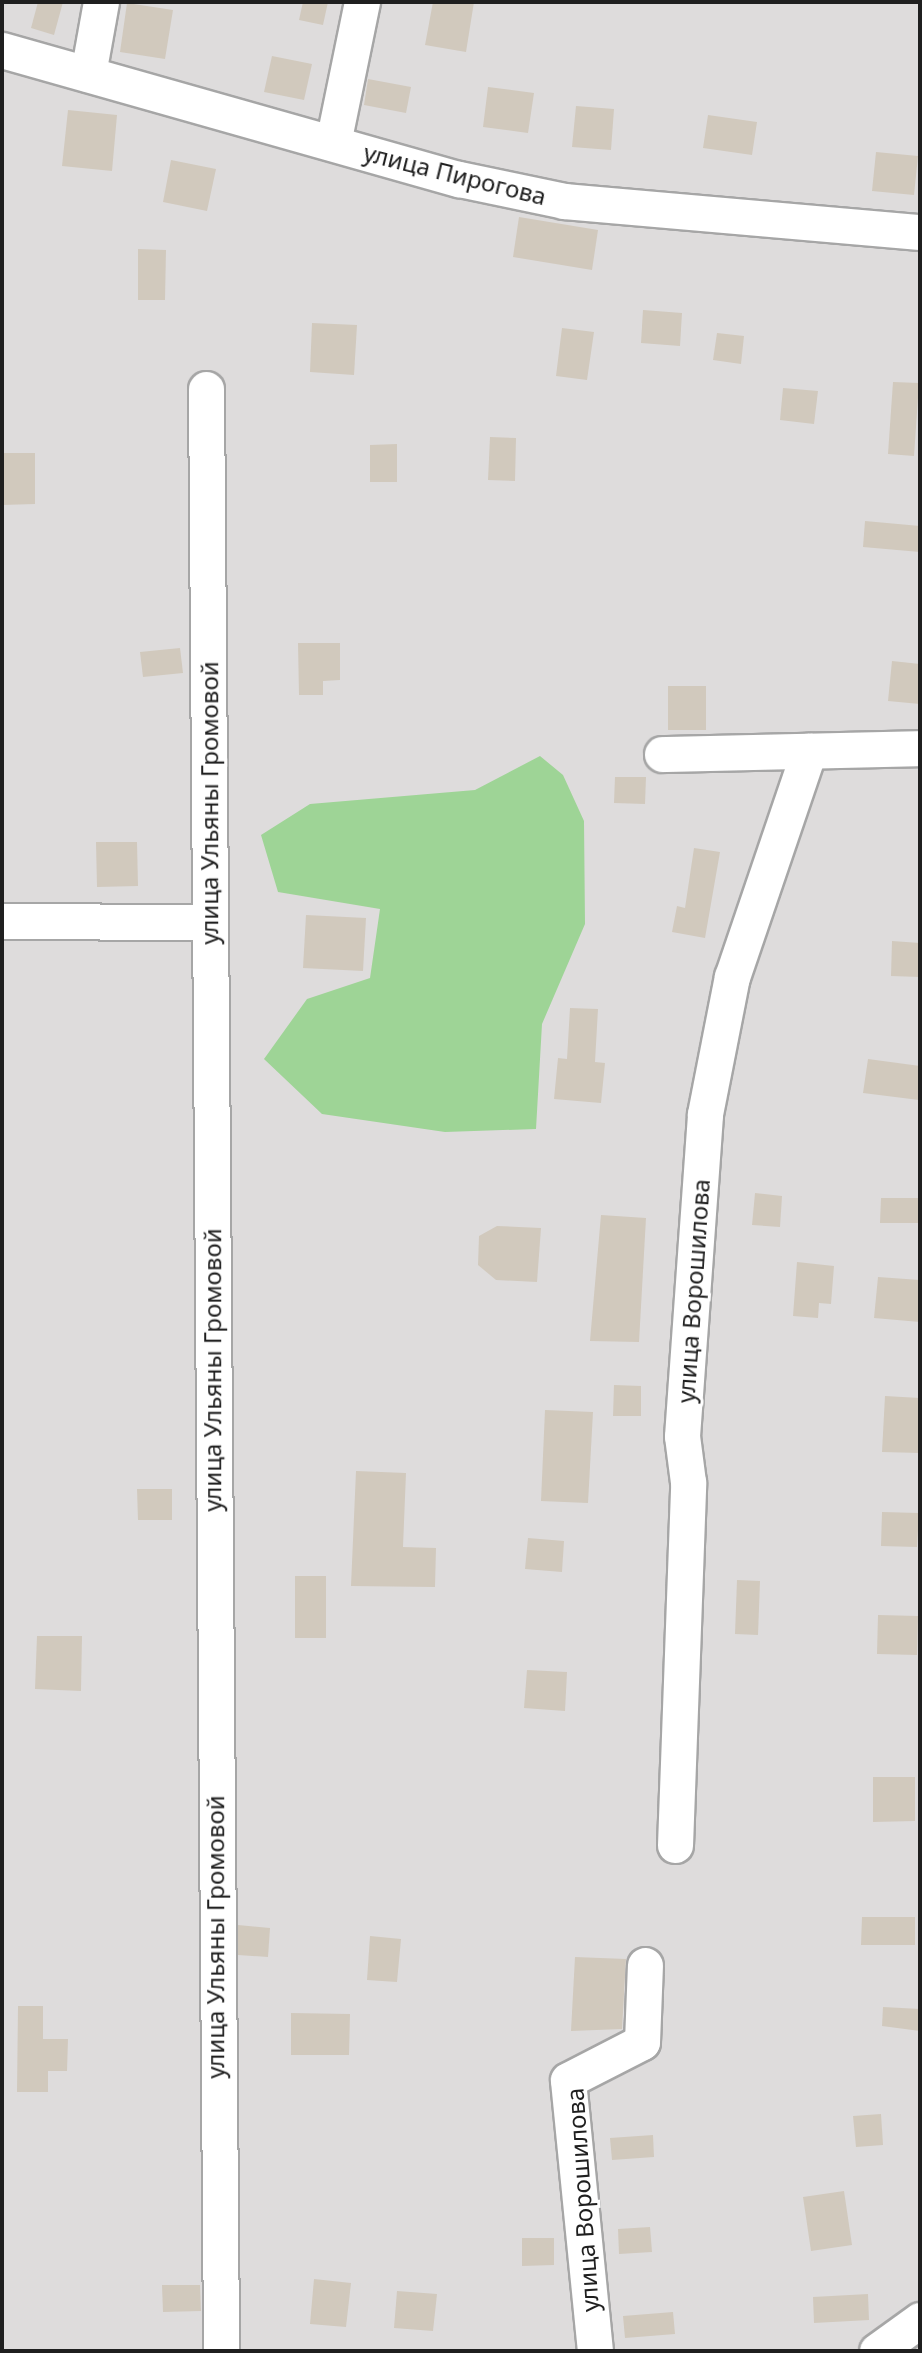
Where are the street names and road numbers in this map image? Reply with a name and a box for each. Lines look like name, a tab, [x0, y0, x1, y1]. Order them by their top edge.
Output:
street label: улица Пирогова	[361, 137, 549, 211]
street label: улица Ульяны Громовой	[195, 661, 223, 945]
street label: улица Ворошилова	[671, 1178, 715, 1404]
street label: улица Ульяны Громовой	[198, 1228, 226, 1512]
street label: улица Ульяны Громовой	[201, 1795, 229, 2079]
street label: улица Ворошилова	[560, 2087, 604, 2313]

